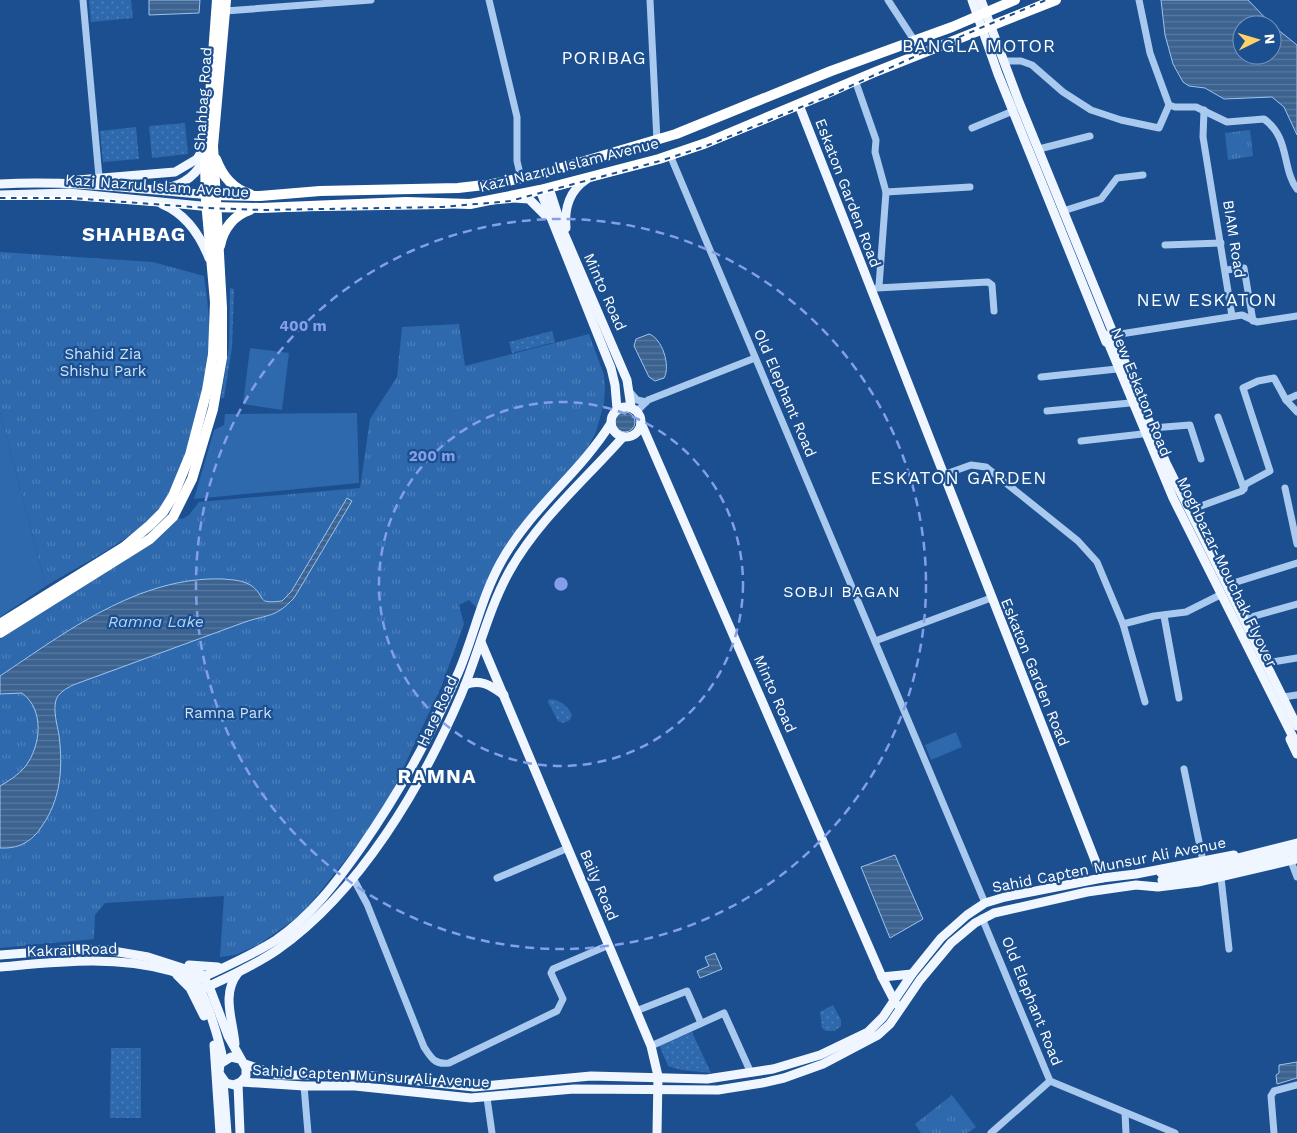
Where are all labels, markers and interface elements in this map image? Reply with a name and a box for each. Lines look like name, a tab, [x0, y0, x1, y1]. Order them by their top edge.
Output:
north arrow	[1232, 15, 1282, 65]
text: N	[1262, 33, 1278, 45]
district label: BANGLA MOTOR	[902, 35, 1056, 56]
street label: Shahbag Road	[190, 46, 216, 152]
district label: PORIBAG	[562, 47, 646, 68]
street label: Eskaton Garden Road	[811, 116, 885, 270]
street label: Kazi Nazrul Islam Avenue	[477, 134, 661, 196]
street label: Kazi Nazrul Islam Avenue	[64, 171, 250, 201]
street label: BIAM Road	[1219, 199, 1249, 279]
district label: SHAHBAG	[82, 222, 186, 246]
street label: Minto Road	[580, 250, 630, 334]
district label: NEW ESKATON	[1137, 289, 1277, 310]
text: 400 m	[279, 317, 327, 335]
street label: New Eskaton Road	[1107, 325, 1175, 459]
street label: Old Elephant Road	[750, 326, 820, 460]
park label: Shahid Zia Shishu Park	[60, 345, 147, 380]
text: 200 m	[409, 447, 455, 465]
district label: ESKATON GARDEN	[871, 467, 1047, 488]
street label: Moghbazar-Mouchak Flyover	[1173, 474, 1281, 670]
centre of rings	[552, 575, 570, 593]
district label: SOBJI BAGAN	[783, 582, 901, 601]
street label: Eskaton Garden Road	[997, 595, 1073, 749]
water label: Ramna Lake	[108, 612, 204, 631]
street label: Minto Road	[750, 652, 800, 736]
street label: Hare Road	[413, 673, 461, 749]
park label: Ramna Park	[184, 704, 272, 722]
district label: RAMNA	[398, 764, 476, 788]
street label: Sahid Capten Munsur Ali Avenue	[991, 833, 1227, 897]
street label: Baily Road	[576, 847, 622, 923]
street label: Old Elephant Road	[998, 934, 1066, 1068]
street label: Kakrail Road	[26, 939, 118, 961]
street label: Sahid Capten Munsur Ali Avenue	[252, 1061, 490, 1091]

